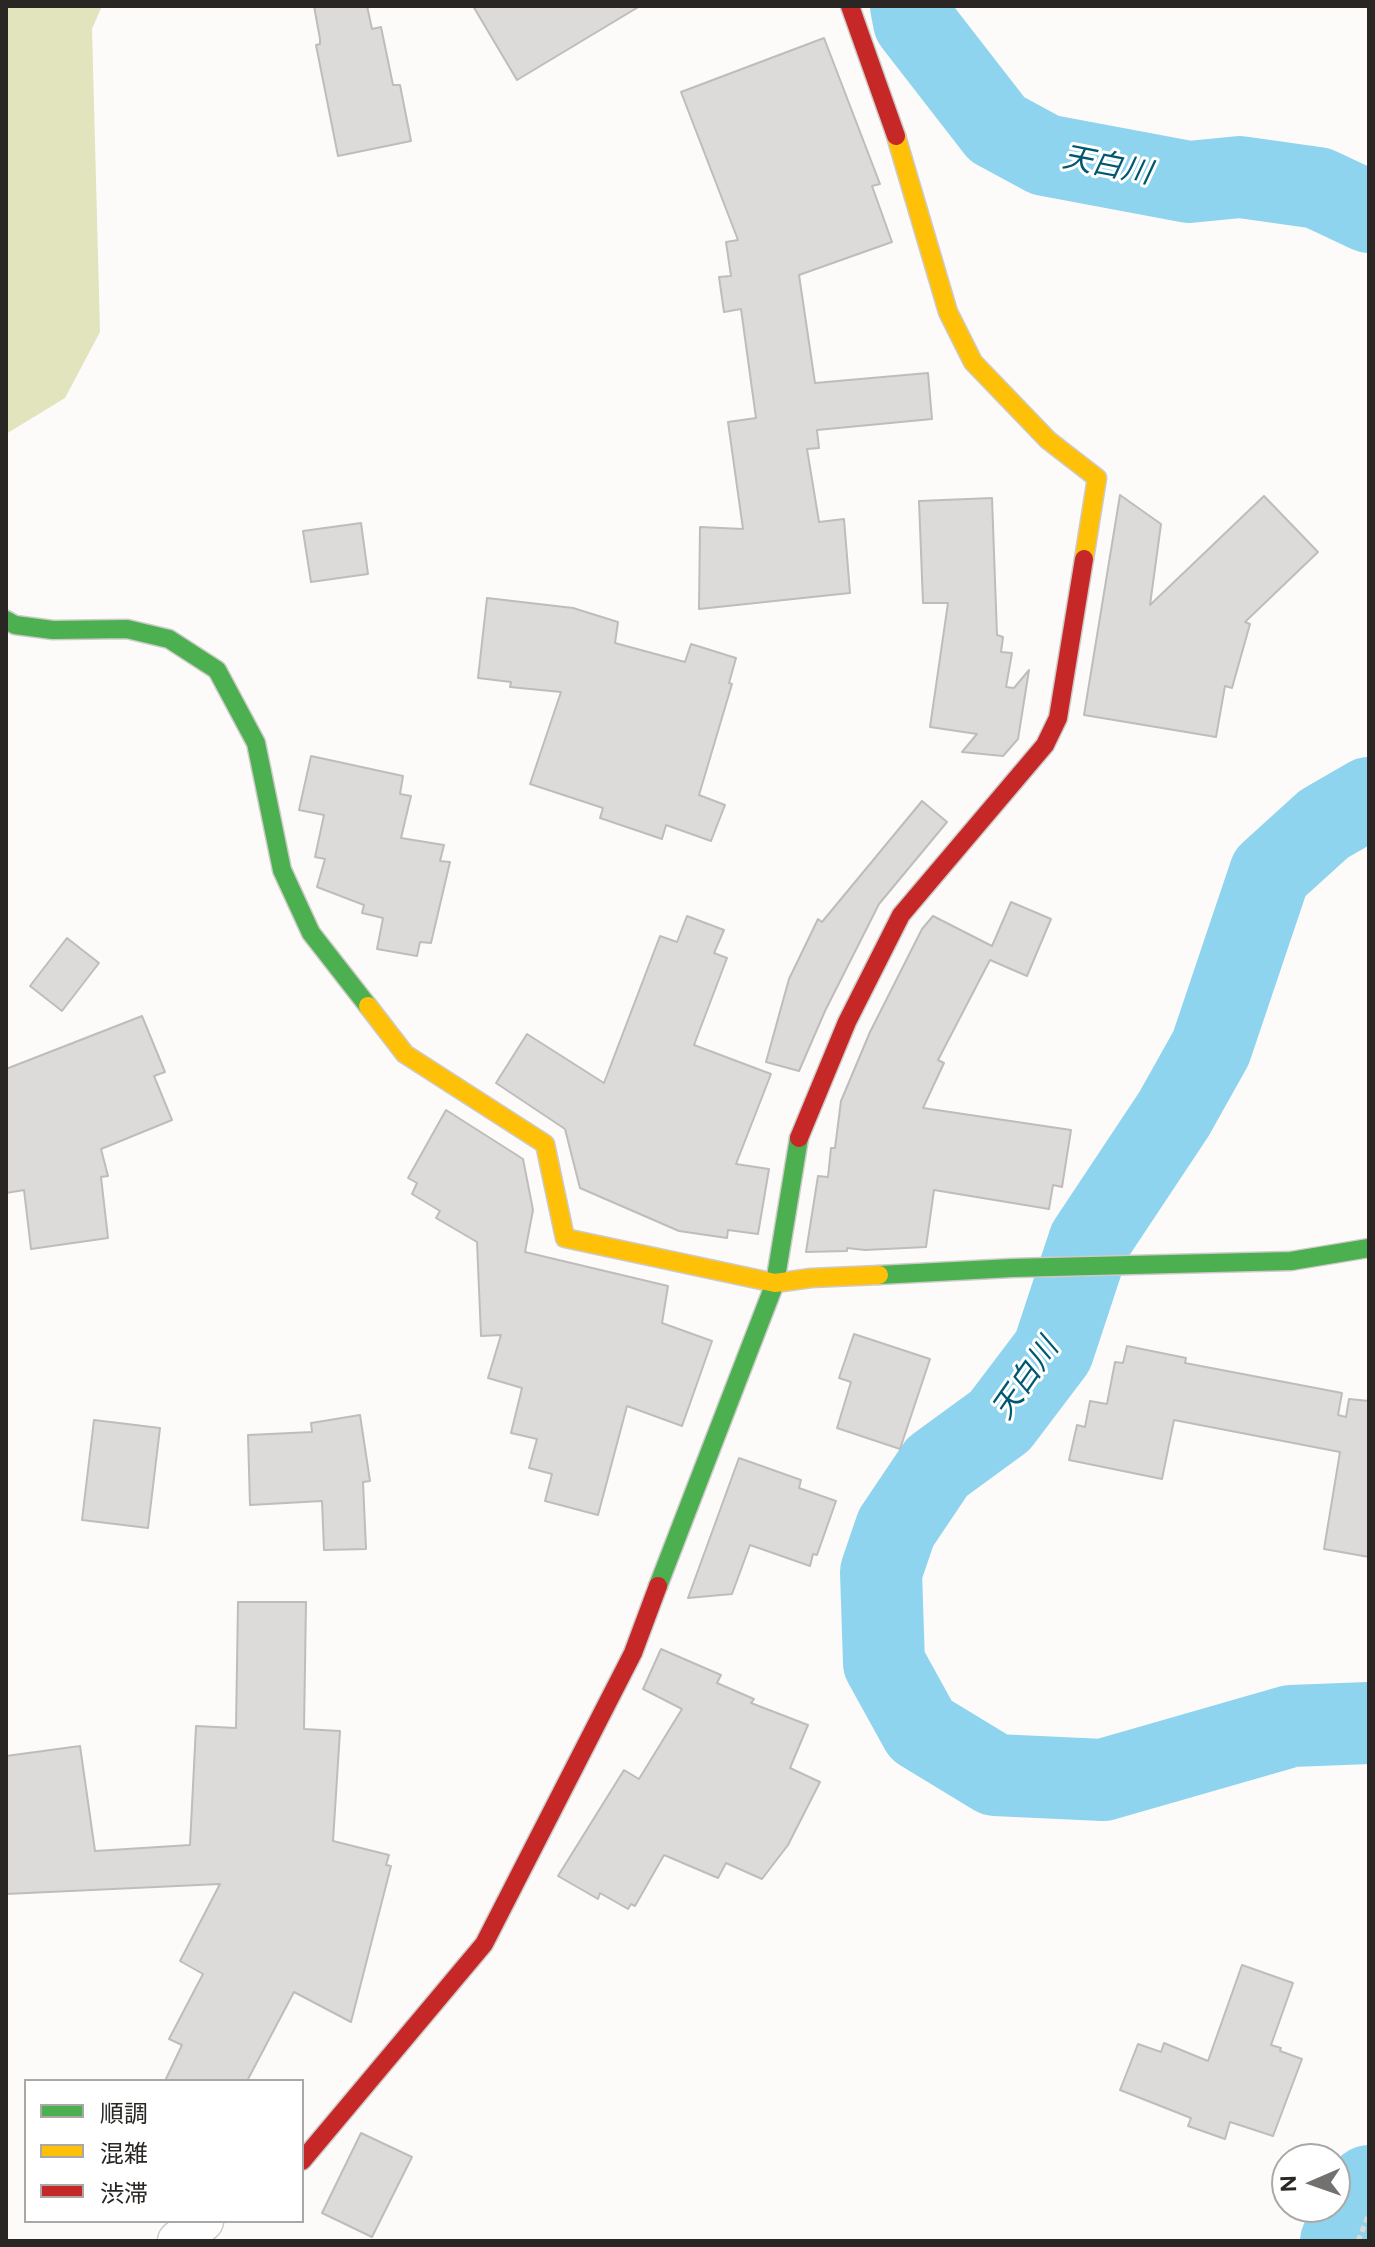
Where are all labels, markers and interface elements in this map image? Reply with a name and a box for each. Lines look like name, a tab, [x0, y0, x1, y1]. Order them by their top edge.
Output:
water label: 天白川	[1059, 140, 1155, 192]
water label: 天白川	[985, 1332, 1067, 1426]
legend	[24, 2079, 304, 2223]
text: 順調	[100, 2099, 148, 2128]
text: 混雑	[100, 2139, 148, 2168]
north arrow	[1271, 2143, 1351, 2223]
text: N	[1275, 2175, 1302, 2193]
text: 渋滞	[100, 2179, 148, 2208]

